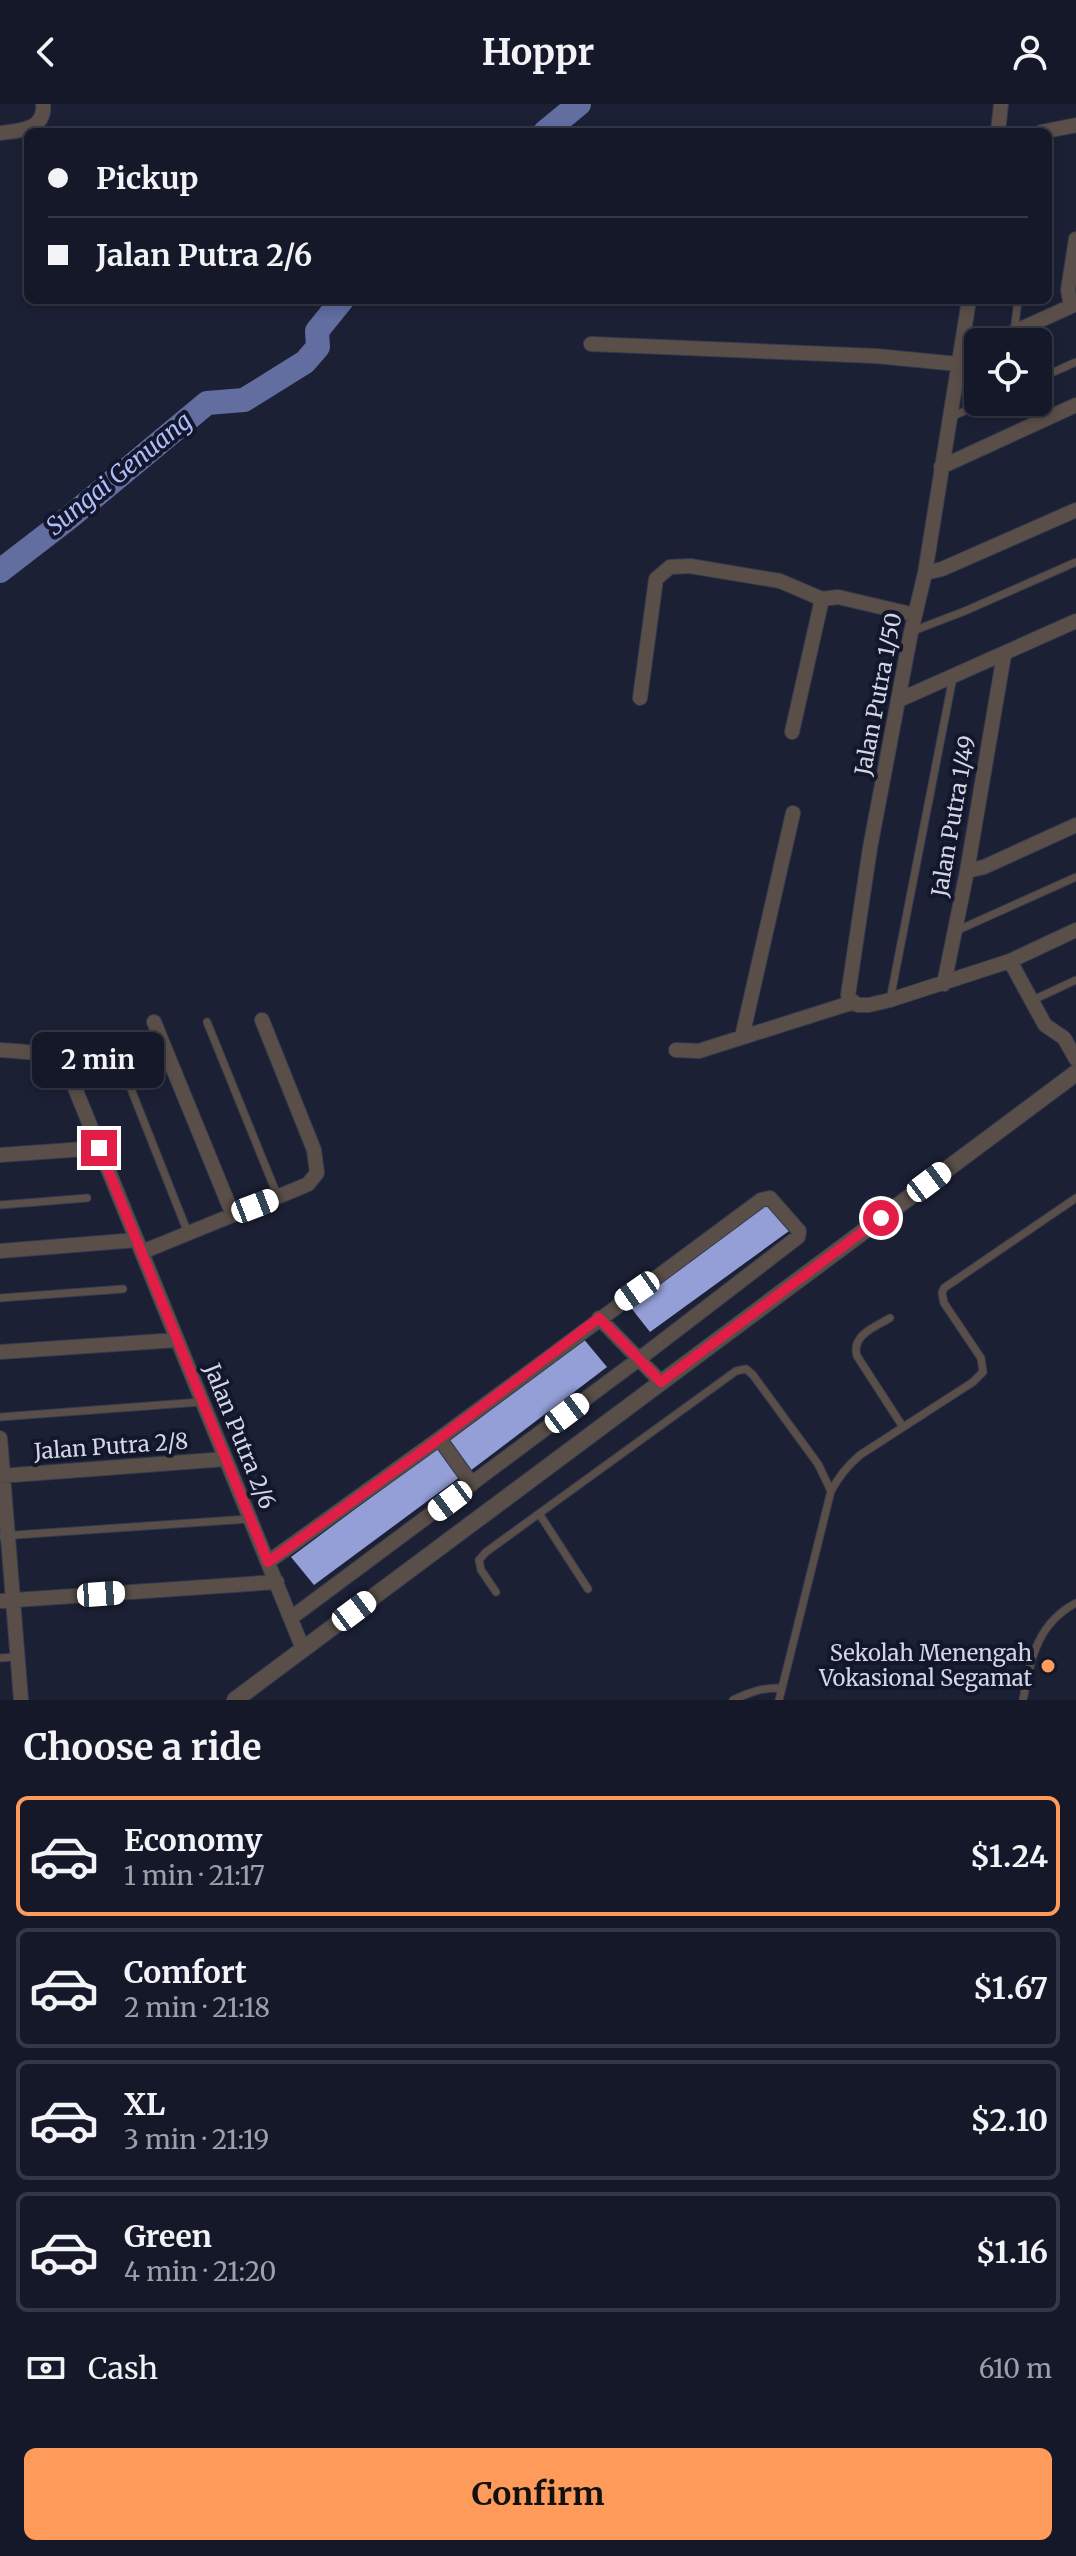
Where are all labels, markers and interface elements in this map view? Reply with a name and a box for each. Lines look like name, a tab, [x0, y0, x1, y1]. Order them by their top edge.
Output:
icon: back	[24, 30, 68, 74]
text: Hoppr	[482, 30, 594, 75]
icon: person	[1008, 30, 1052, 74]
text: Pickup	[96, 159, 198, 197]
text: Jalan Putra 2/6	[96, 236, 312, 274]
map controls	[964, 328, 1052, 416]
button: locate	[964, 328, 1052, 416]
water label: Sungai Genuang	[40, 405, 198, 542]
street label: Jalan Putra 1/50	[848, 610, 907, 779]
street label: Jalan Putra 1/49	[925, 733, 981, 900]
callout: 2 min	[33, 1032, 165, 1088]
text: 2 min	[61, 1043, 135, 1076]
route end	[81, 1130, 117, 1166]
car	[903, 1158, 955, 1206]
car	[228, 1186, 282, 1226]
route start	[863, 1200, 899, 1236]
car	[610, 1267, 664, 1315]
street label: Jalan Putra 2/6	[198, 1358, 282, 1513]
car	[541, 1389, 593, 1437]
street label: Jalan Putra 2/8	[32, 1427, 189, 1465]
car	[424, 1477, 476, 1525]
car	[76, 1580, 126, 1608]
car	[328, 1587, 380, 1635]
place label: Sekolah Menengah Vokasional Segamat	[818, 1639, 1032, 1692]
marker: Sekolah Menengah Vokasional Segamat	[1039, 1657, 1057, 1675]
text: Choose a ride	[24, 1725, 261, 1770]
icon: car	[28, 1820, 100, 1892]
text: Economy	[124, 1821, 262, 1859]
text: $1.24	[970, 1837, 1048, 1875]
text: 1 min · 21:17	[124, 1859, 265, 1892]
icon: car	[28, 1952, 100, 2024]
text: Comfort	[124, 1953, 247, 1991]
text: $1.67	[973, 1969, 1048, 2007]
text: 2 min · 21:18	[124, 1991, 270, 2024]
icon: car	[28, 2084, 100, 2156]
text: XL	[124, 2085, 165, 2123]
text: $2.10	[970, 2101, 1048, 2139]
text: 3 min · 21:19	[124, 2123, 269, 2156]
icon: car	[28, 2216, 100, 2288]
text: Green	[124, 2217, 212, 2255]
text: $1.16	[976, 2233, 1048, 2271]
text: 4 min · 21:20	[124, 2255, 276, 2288]
icon: cash	[24, 2346, 68, 2390]
text: Cash	[88, 2349, 158, 2387]
text: 610 m	[979, 2352, 1052, 2385]
button: Confirm	[24, 2448, 1052, 2540]

